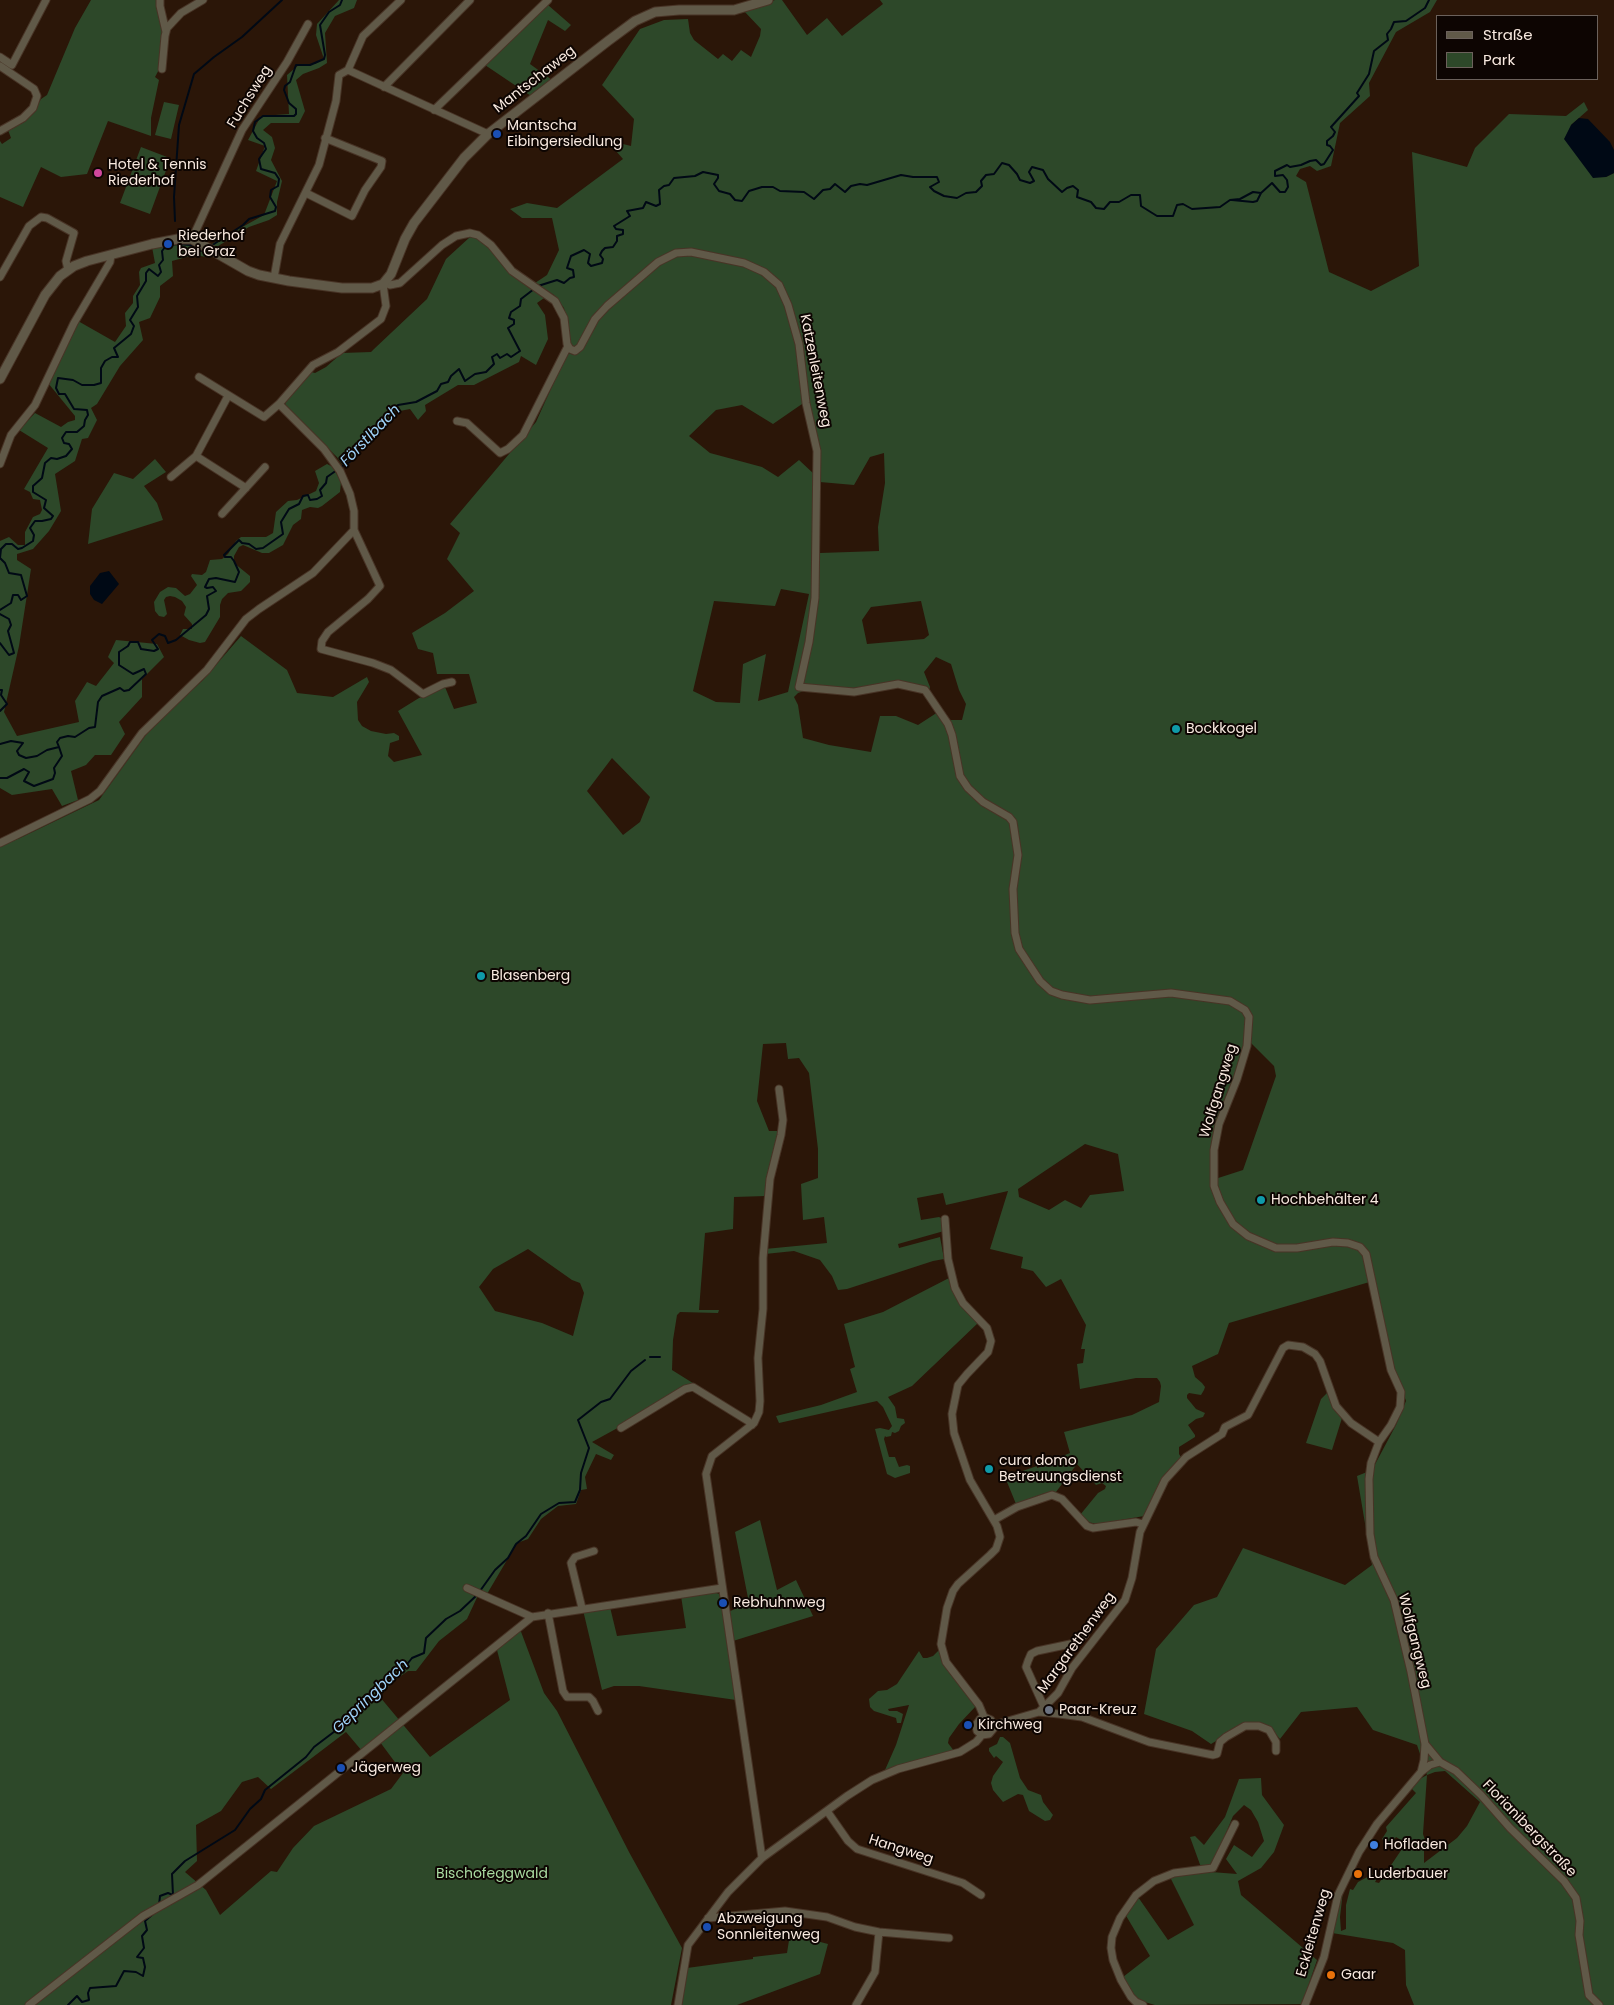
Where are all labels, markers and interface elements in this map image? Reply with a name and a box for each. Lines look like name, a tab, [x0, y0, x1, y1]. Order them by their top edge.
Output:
legend	[1436, 15, 1599, 80]
text: Straße	[1483, 24, 1533, 45]
street label: Mantschaweg	[491, 43, 579, 117]
text: Park	[1483, 49, 1515, 70]
street label: Fuchsweg	[224, 63, 276, 131]
place label: Mantscha Eibingersiedlung	[507, 118, 623, 150]
marker: Mantscha Eibingersiedlung	[491, 128, 503, 140]
place label: Hotel & Tennis Riederhof	[108, 157, 207, 190]
marker: Hotel & Tennis Riederhof	[92, 167, 104, 179]
place label: Riederhof bei Graz	[178, 228, 245, 260]
marker: Riederhof bei Graz	[162, 238, 174, 250]
street label: Katzenleitenweg	[796, 313, 834, 429]
water label: Förstlbach	[337, 401, 405, 471]
place label: Bockkogel	[1186, 721, 1257, 737]
marker: Bockkogel	[1170, 723, 1182, 735]
place label: Blasenberg	[491, 968, 570, 984]
marker: Blasenberg	[475, 970, 487, 982]
street label: Wolfgangweg	[1197, 1042, 1241, 1140]
place label: Hochbehälter 4	[1271, 1192, 1379, 1208]
marker: Hochbehälter 4	[1255, 1194, 1267, 1206]
place label: cura domo Betreuungsdienst	[999, 1453, 1122, 1485]
marker: cura domo Betreuungsdienst	[983, 1463, 995, 1475]
street label: Margarethenweg	[1035, 1589, 1119, 1697]
street label: Wolfgangweg	[1394, 1592, 1434, 1690]
place label: Rebhuhnweg	[733, 1595, 825, 1611]
marker: Rebhuhnweg	[717, 1597, 729, 1609]
water label: Gepringbach	[329, 1656, 413, 1738]
place label: Paar-Kreuz	[1059, 1702, 1137, 1718]
marker: Paar-Kreuz	[1043, 1704, 1055, 1716]
place label: Kirchweg	[978, 1717, 1042, 1733]
marker: Kirchweg	[962, 1719, 974, 1731]
place label: Jägerweg	[351, 1760, 421, 1776]
marker: Jägerweg	[335, 1762, 347, 1774]
street label: Florianibergstraße	[1478, 1777, 1580, 1881]
street label: Hangweg	[866, 1832, 936, 1868]
place label: Hofladen	[1384, 1837, 1447, 1853]
marker: Hofladen	[1368, 1839, 1380, 1851]
park label: Bischofeggwald	[436, 1866, 548, 1882]
place label: Luderbauer	[1368, 1866, 1448, 1882]
marker: Luderbauer	[1352, 1868, 1364, 1880]
street label: Eckleitenweg	[1293, 1887, 1335, 1979]
place label: Abzweigung Sonnleitenweg	[717, 1911, 820, 1944]
marker: Abzweigung Sonnleitenweg	[701, 1921, 713, 1933]
place label: Gaar	[1341, 1967, 1376, 1983]
marker: Gaar	[1325, 1969, 1337, 1981]

